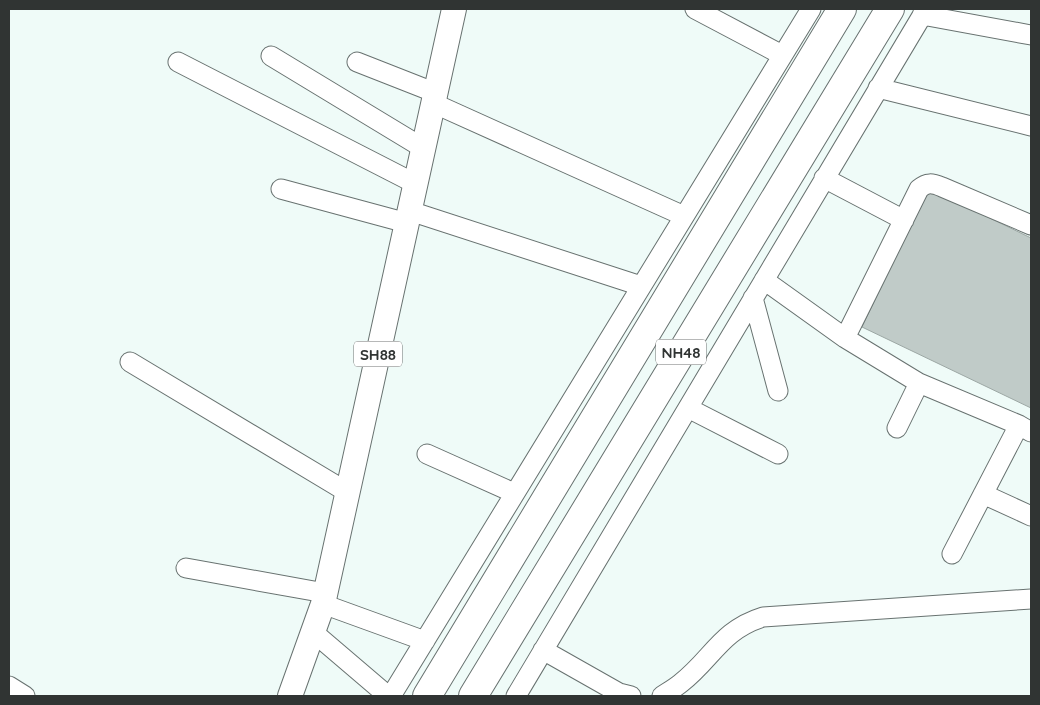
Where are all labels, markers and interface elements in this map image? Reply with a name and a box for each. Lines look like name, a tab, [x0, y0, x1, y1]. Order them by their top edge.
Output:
road number: NH48	[656, 340, 706, 364]
road number: SH88	[354, 342, 402, 366]

